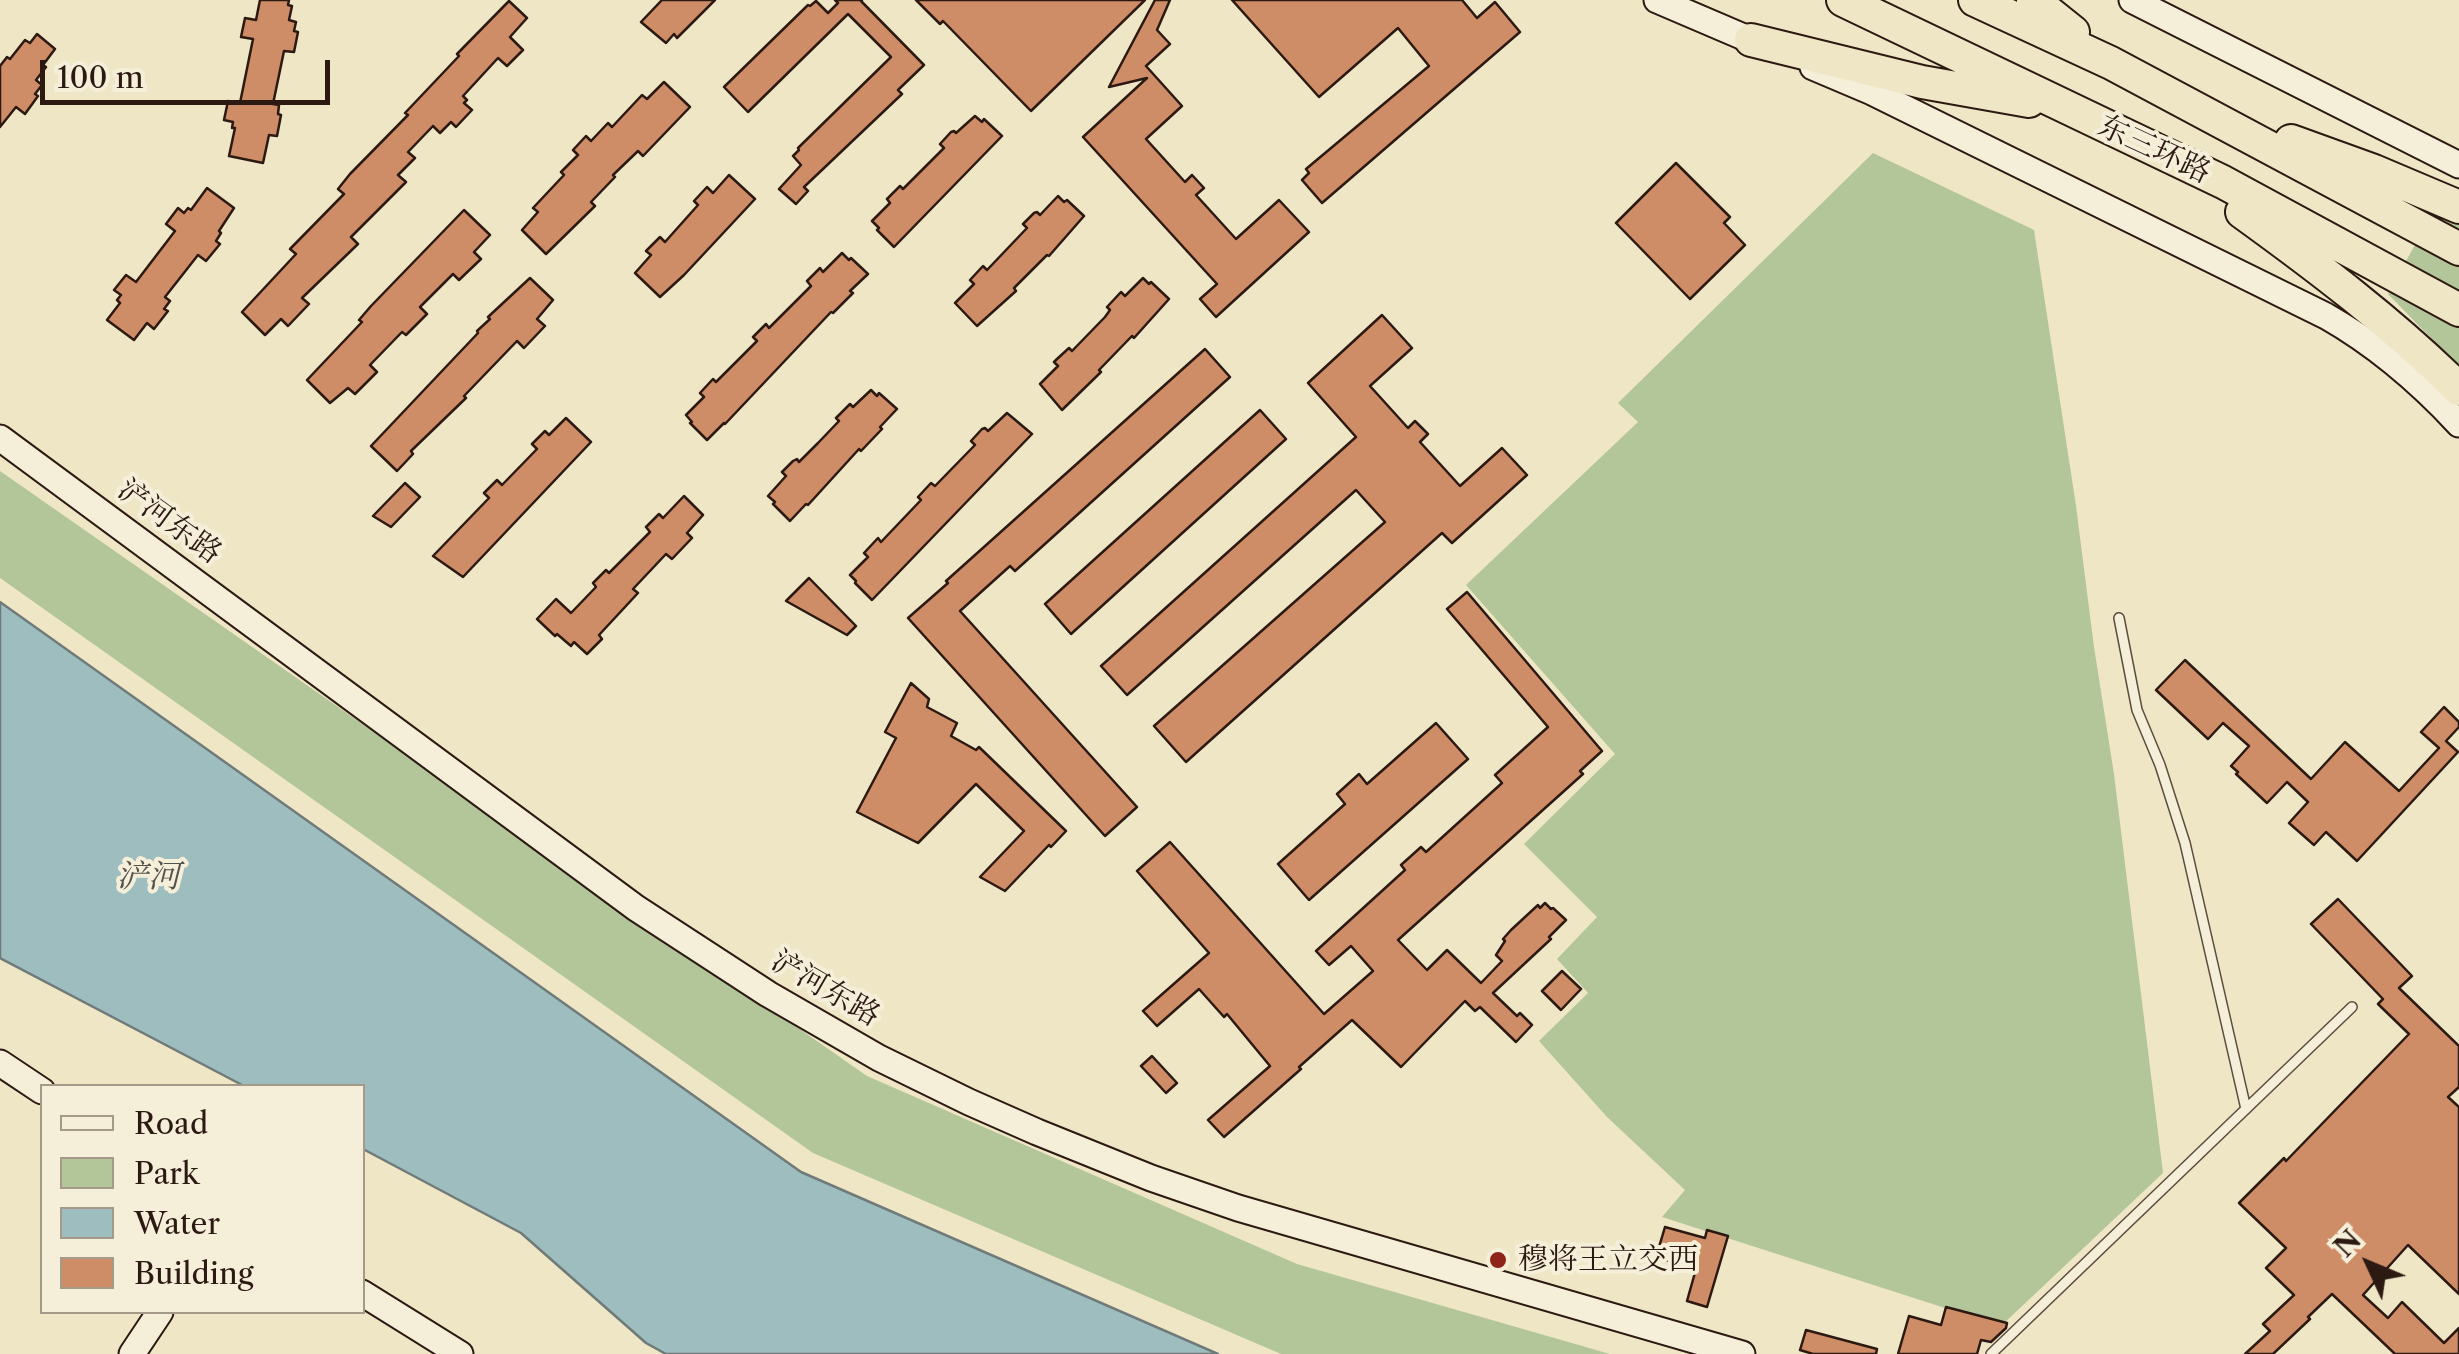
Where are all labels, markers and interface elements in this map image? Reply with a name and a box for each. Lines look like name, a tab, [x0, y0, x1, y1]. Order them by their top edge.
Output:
scale bar	[45, 40, 335, 102]
text: 100 m	[57, 59, 144, 96]
street label: 东三环路	[2092, 108, 2216, 192]
street label: 浐河东路	[110, 472, 228, 572]
water label: 浐河	[116, 859, 180, 897]
street label: 浐河东路	[764, 943, 886, 1035]
legend	[40, 1084, 365, 1314]
text: Road	[134, 1105, 208, 1142]
text: Park	[134, 1155, 199, 1192]
text: Water	[134, 1205, 220, 1242]
north arrow	[2319, 1214, 2419, 1314]
text: N	[2327, 1223, 2368, 1264]
place label: 穆将王立交西	[1518, 1242, 1698, 1278]
marker: 穆将王立交西	[1487, 1249, 1509, 1271]
text: Building	[134, 1255, 254, 1292]

